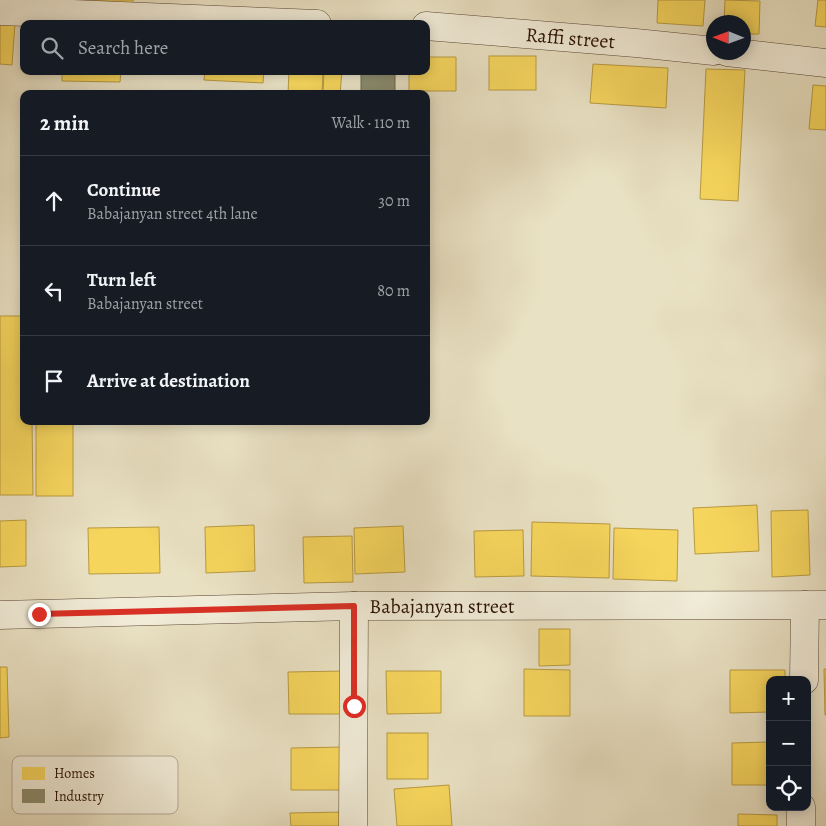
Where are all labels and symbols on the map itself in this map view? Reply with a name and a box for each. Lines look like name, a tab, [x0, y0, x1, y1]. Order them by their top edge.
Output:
north arrow	[706, 15, 751, 60]
street label: Raffi street	[525, 21, 617, 55]
street label: Babajanyan street	[369, 593, 515, 620]
route end	[28, 603, 51, 626]
route start	[343, 695, 366, 718]
legend	[12, 756, 178, 814]
text: Homes	[54, 764, 95, 783]
text: Industry	[54, 787, 104, 806]

